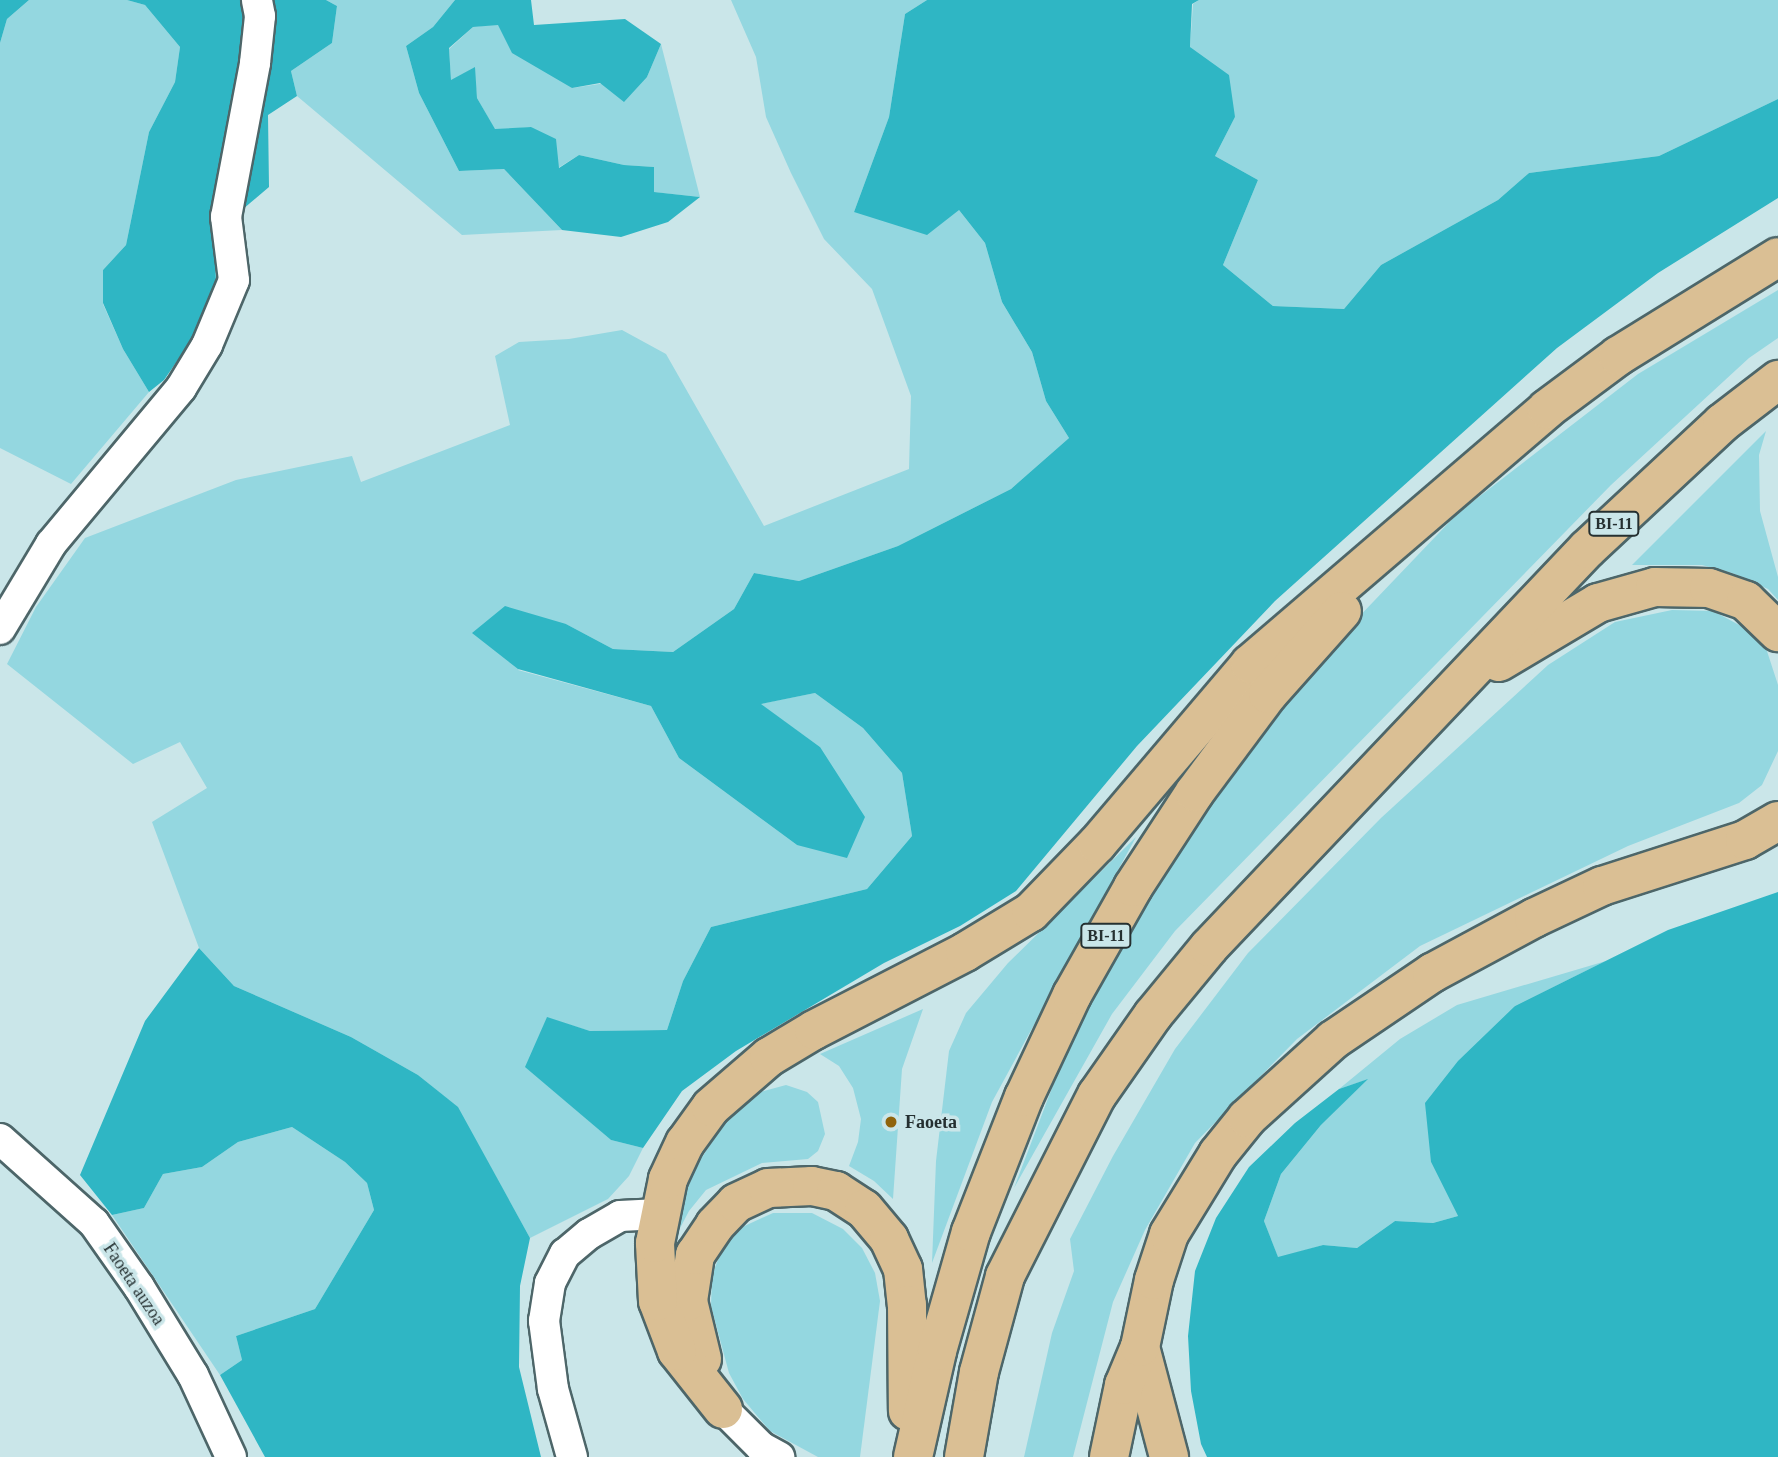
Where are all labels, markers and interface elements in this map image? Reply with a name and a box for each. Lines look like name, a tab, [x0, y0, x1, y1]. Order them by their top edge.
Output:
road number: BI-11	[1588, 512, 1640, 537]
road number: BI-11	[1080, 924, 1132, 948]
place label: Faoeta	[905, 1111, 957, 1133]
marker: Faoeta	[883, 1114, 899, 1130]
street label: Faoeta auzoa	[99, 1239, 169, 1329]

